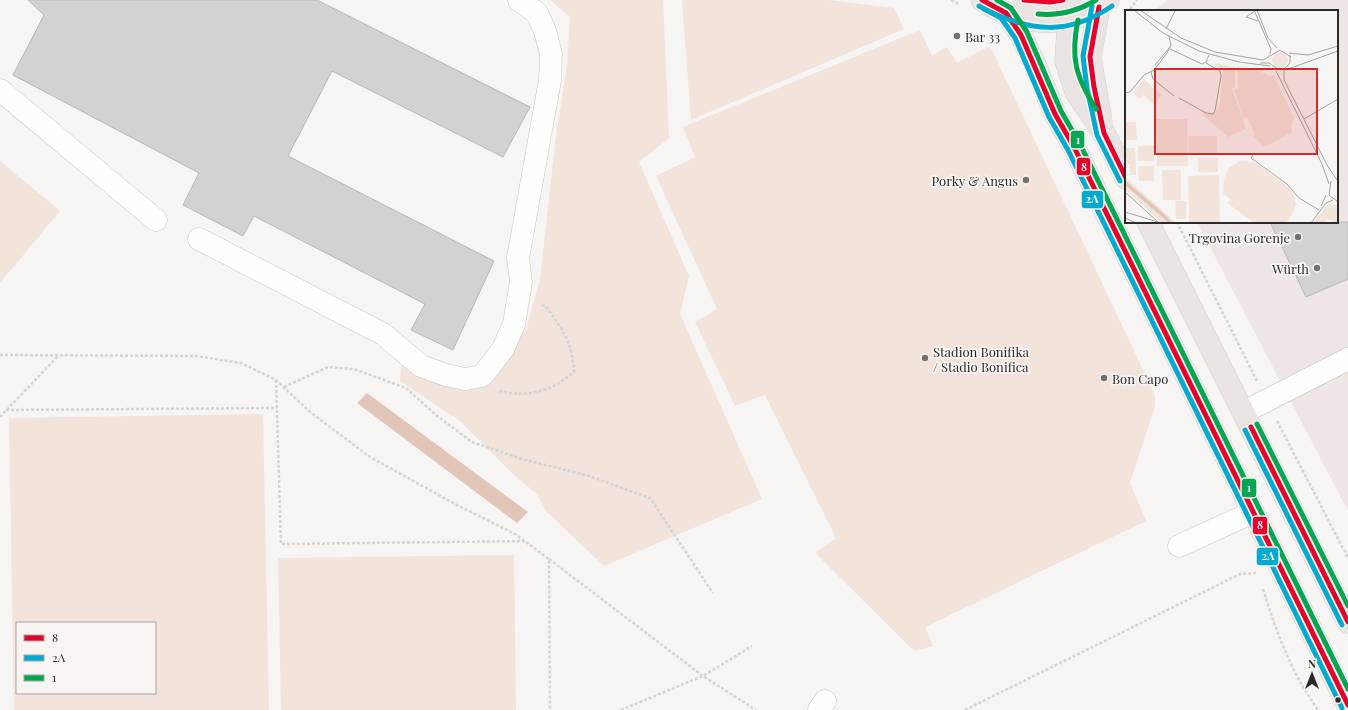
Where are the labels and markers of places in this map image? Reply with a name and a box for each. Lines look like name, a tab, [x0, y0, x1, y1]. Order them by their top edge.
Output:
place label: Bar 33	[965, 28, 1000, 45]
marker: Bar 33	[952, 31, 962, 41]
place label: Porky & Angus	[932, 172, 1018, 189]
marker: Porky & Angus	[1021, 175, 1031, 185]
place label: Trgovina Gorenje	[1189, 229, 1290, 246]
marker: Trgovina Gorenje	[1293, 232, 1303, 242]
place label: Würth	[1271, 260, 1309, 277]
marker: Würth	[1312, 263, 1322, 273]
place label: Stadion Bonifika / Stadio Bonifica	[933, 343, 1029, 375]
marker: Stadion Bonifika / Stadio Bonifica	[920, 353, 930, 363]
place label: Bon Capo	[1112, 370, 1168, 387]
marker: Bon Capo	[1099, 373, 1109, 383]
unlabelled marker	[1333, 695, 1343, 705]

